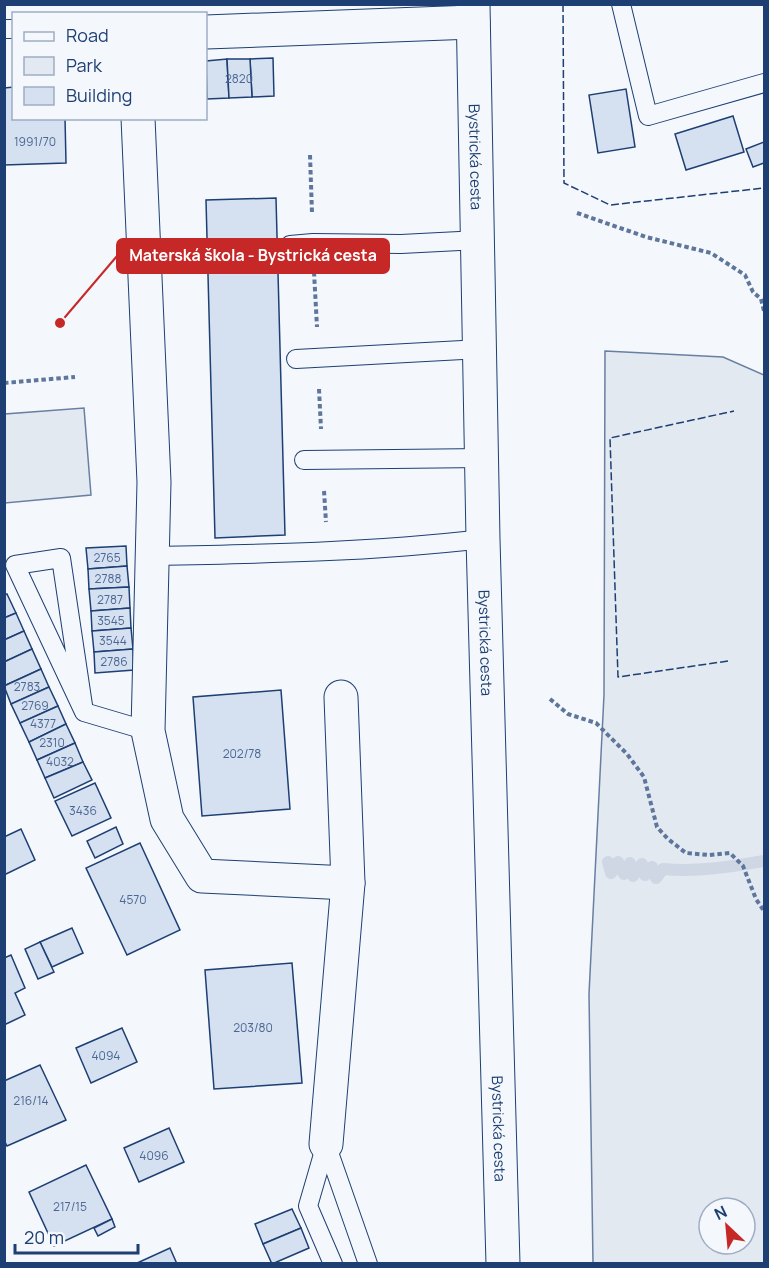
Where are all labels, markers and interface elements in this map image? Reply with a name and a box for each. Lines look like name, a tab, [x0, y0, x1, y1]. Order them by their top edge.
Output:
legend	[12, 12, 207, 120]
text: Road	[66, 23, 109, 47]
text: Park	[66, 53, 103, 77]
house number: 2820	[225, 70, 253, 87]
text: Building	[66, 83, 132, 107]
street label: Bystrická cesta	[464, 104, 487, 210]
house number: 1991/70	[14, 133, 56, 150]
callout: Materská škola - Bystrická cesta	[117, 239, 389, 273]
text: Materská škola - Bystrická cesta	[129, 244, 377, 266]
house number: 2765	[93, 549, 121, 566]
house number: 2788	[95, 570, 121, 587]
street label: Bystrická cesta	[474, 590, 498, 696]
house number: 2787	[97, 591, 123, 608]
house number: 3545	[97, 612, 125, 629]
house number: 3544	[99, 632, 127, 649]
house number: 2786	[100, 653, 128, 670]
house number: 2783	[14, 678, 40, 695]
house number: 2769	[21, 697, 49, 714]
house number: 4377	[30, 715, 56, 732]
house number: 2310	[39, 734, 65, 751]
house number: 202/78	[223, 745, 261, 762]
house number: 4032	[46, 753, 74, 770]
house number: 3436	[69, 802, 97, 819]
house number: 4570	[119, 891, 147, 908]
house number: 203/80	[233, 1019, 273, 1036]
house number: 4094	[92, 1047, 120, 1064]
street label: Bystrická cesta	[487, 1075, 511, 1182]
house number: 216/14	[13, 1092, 49, 1109]
house number: 4096	[139, 1147, 169, 1164]
north arrow	[697, 1196, 757, 1256]
house number: 217/15	[53, 1198, 87, 1215]
text: N	[710, 1200, 730, 1225]
scale bar	[15, 1217, 138, 1255]
text: 20 m	[24, 1225, 64, 1249]

